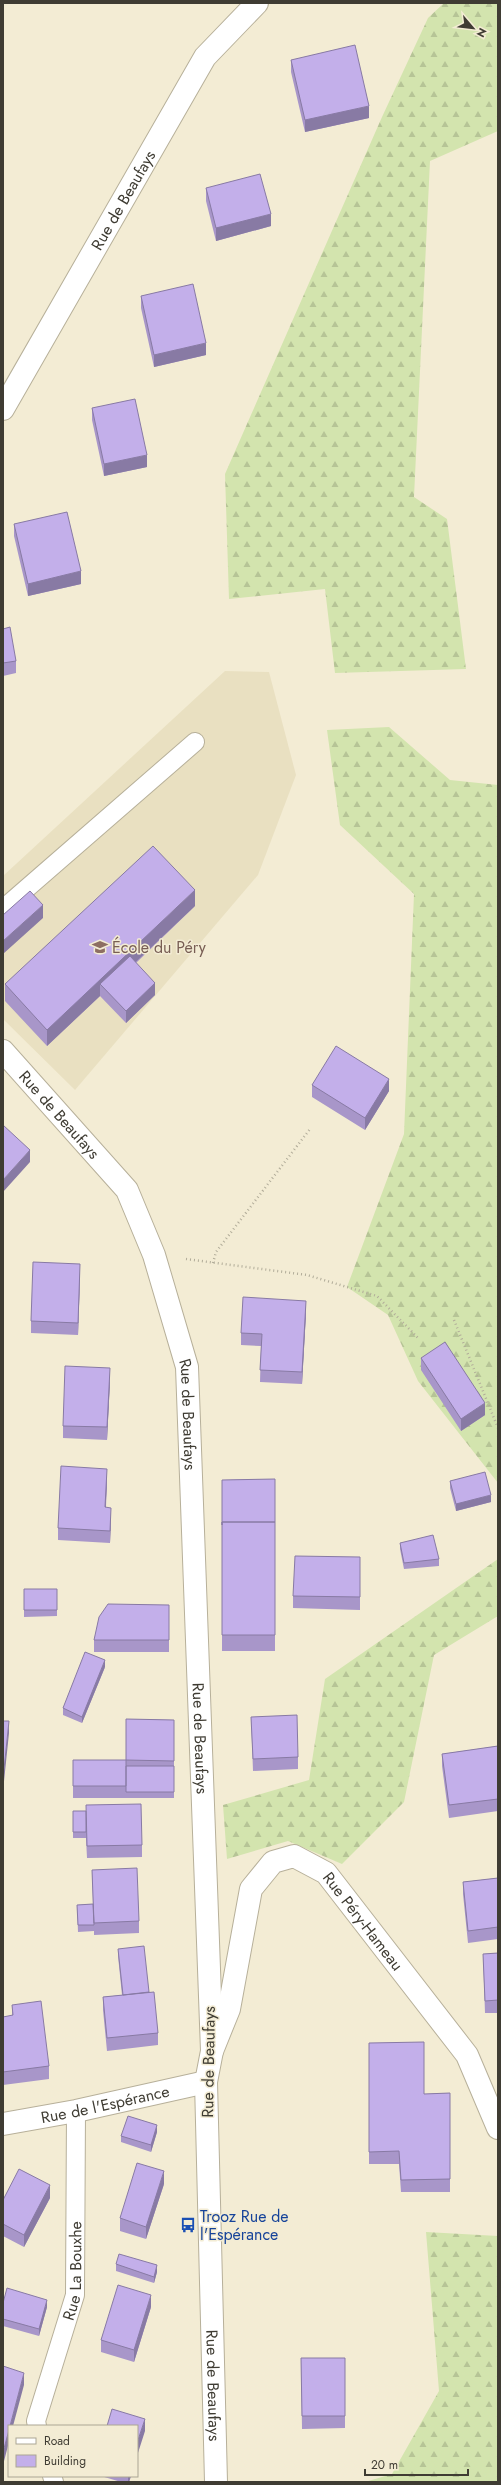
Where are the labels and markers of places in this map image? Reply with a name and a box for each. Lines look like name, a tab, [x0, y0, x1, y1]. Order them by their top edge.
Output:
place label: École du Péry	[112, 936, 207, 959]
school or university icon: École du Péry	[91, 938, 109, 956]
place label: Trooz Rue de l'Espérance	[200, 2205, 289, 2246]
bus stop icon: Trooz Rue de l'Espérance	[179, 2216, 197, 2234]

